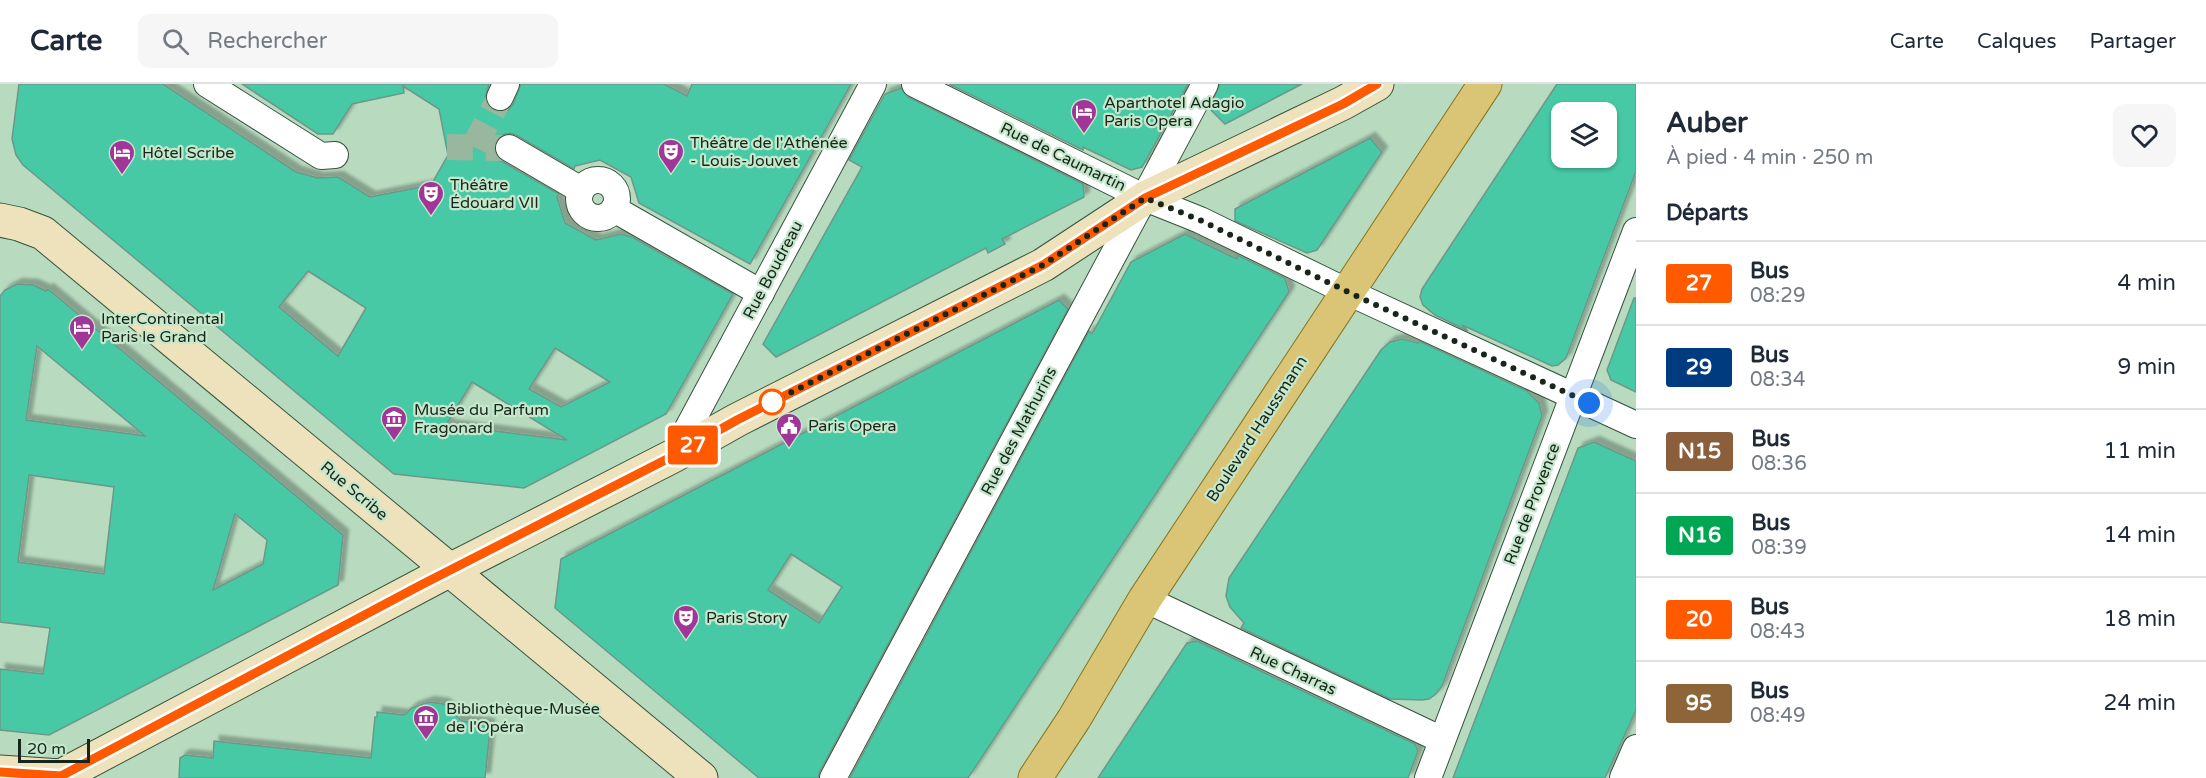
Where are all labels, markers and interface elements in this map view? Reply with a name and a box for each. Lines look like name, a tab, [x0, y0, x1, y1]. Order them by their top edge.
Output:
search box	[138, 14, 558, 68]
text: Carte	[30, 24, 102, 58]
icon: search	[159, 25, 192, 58]
text: Rechercher	[207, 28, 327, 54]
text: Carte	[1890, 29, 1944, 54]
text: Calques	[1977, 29, 2057, 54]
text: Partager	[2090, 29, 2176, 54]
place label: Aparthotel Adagio Paris Opera	[1104, 93, 1244, 131]
hotel icon: Aparthotel Adagio Paris Opera	[1069, 97, 1099, 135]
map controls	[1551, 102, 1617, 168]
button: layers	[1551, 102, 1617, 168]
button: heart	[2113, 104, 2176, 167]
text: Auber	[1666, 106, 1748, 140]
street label: Rue de Caumartin	[997, 118, 1129, 196]
place label: Théâtre de l'Athénée - Louis-Jouvet	[690, 133, 848, 171]
theatre icon: Théâtre de l'Athénée - Louis-Jouvet	[656, 137, 686, 175]
hotel icon: Hôtel Scribe	[107, 138, 137, 176]
place label: Hôtel Scribe	[142, 143, 234, 163]
text: À pied · 4 min · 250 m	[1666, 146, 1873, 170]
place label: Théâtre Édouard VII	[450, 175, 539, 213]
theatre icon: Théâtre Édouard VII	[416, 179, 446, 217]
text: Départs	[1666, 200, 1748, 226]
street label: Rue Boudreau	[739, 217, 807, 323]
text: Bus	[1750, 258, 1789, 284]
text: 4 min	[2117, 270, 2176, 296]
text: 27	[1686, 271, 1712, 296]
text: 08:29	[1750, 284, 1805, 308]
place label: InterContinental Paris le Grand	[101, 309, 224, 347]
hotel icon: InterContinental Paris le Grand	[67, 313, 97, 351]
text: Bus	[1750, 342, 1789, 368]
street label: Boulevard Haussmann	[1202, 352, 1312, 506]
text: 9 min	[2117, 354, 2176, 380]
text: 29	[1686, 355, 1712, 380]
street label: Rue des Mathurins	[977, 363, 1061, 499]
text: 08:34	[1750, 368, 1805, 392]
your location	[1574, 388, 1604, 418]
unlabelled marker	[759, 389, 785, 415]
place label: Musée du Parfum Fragonard	[414, 400, 549, 438]
museum icon: Musée du Parfum Fragonard	[379, 404, 409, 442]
public building icon: Paris Opera	[774, 411, 804, 449]
place label: Paris Opera	[808, 416, 896, 436]
line badge: 27	[666, 426, 720, 464]
text: Bus	[1751, 426, 1790, 452]
text: 27	[680, 433, 706, 458]
text: 11 min	[2104, 438, 2176, 464]
text: N15	[1678, 439, 1721, 464]
street label: Rue de Provence	[1500, 440, 1564, 568]
text: 08:36	[1751, 452, 1807, 476]
street label: Rue Scribe	[316, 457, 392, 525]
text: Bus	[1751, 510, 1790, 536]
text: 14 min	[2104, 522, 2176, 548]
text: N16	[1678, 523, 1721, 548]
text: 08:39	[1751, 536, 1807, 560]
text: Bus	[1750, 594, 1789, 620]
theatre icon: Paris Story	[671, 603, 701, 641]
text: 18 min	[2104, 606, 2176, 632]
text: 20	[1686, 607, 1712, 632]
place label: Paris Story	[706, 608, 788, 628]
text: 08:43	[1750, 620, 1805, 644]
street label: Rue Charras	[1247, 642, 1339, 700]
text: Bus	[1750, 678, 1789, 704]
text: 24 min	[2104, 690, 2176, 716]
text: 95	[1686, 691, 1712, 716]
place label: Bibliothèque-Musée de l'Opéra	[446, 699, 600, 737]
museum icon: Bibliothèque-Musée de l'Opéra	[411, 703, 441, 741]
text: 08:49	[1750, 704, 1805, 728]
scale bar	[18, 736, 90, 764]
text: 20 m	[27, 739, 66, 759]

